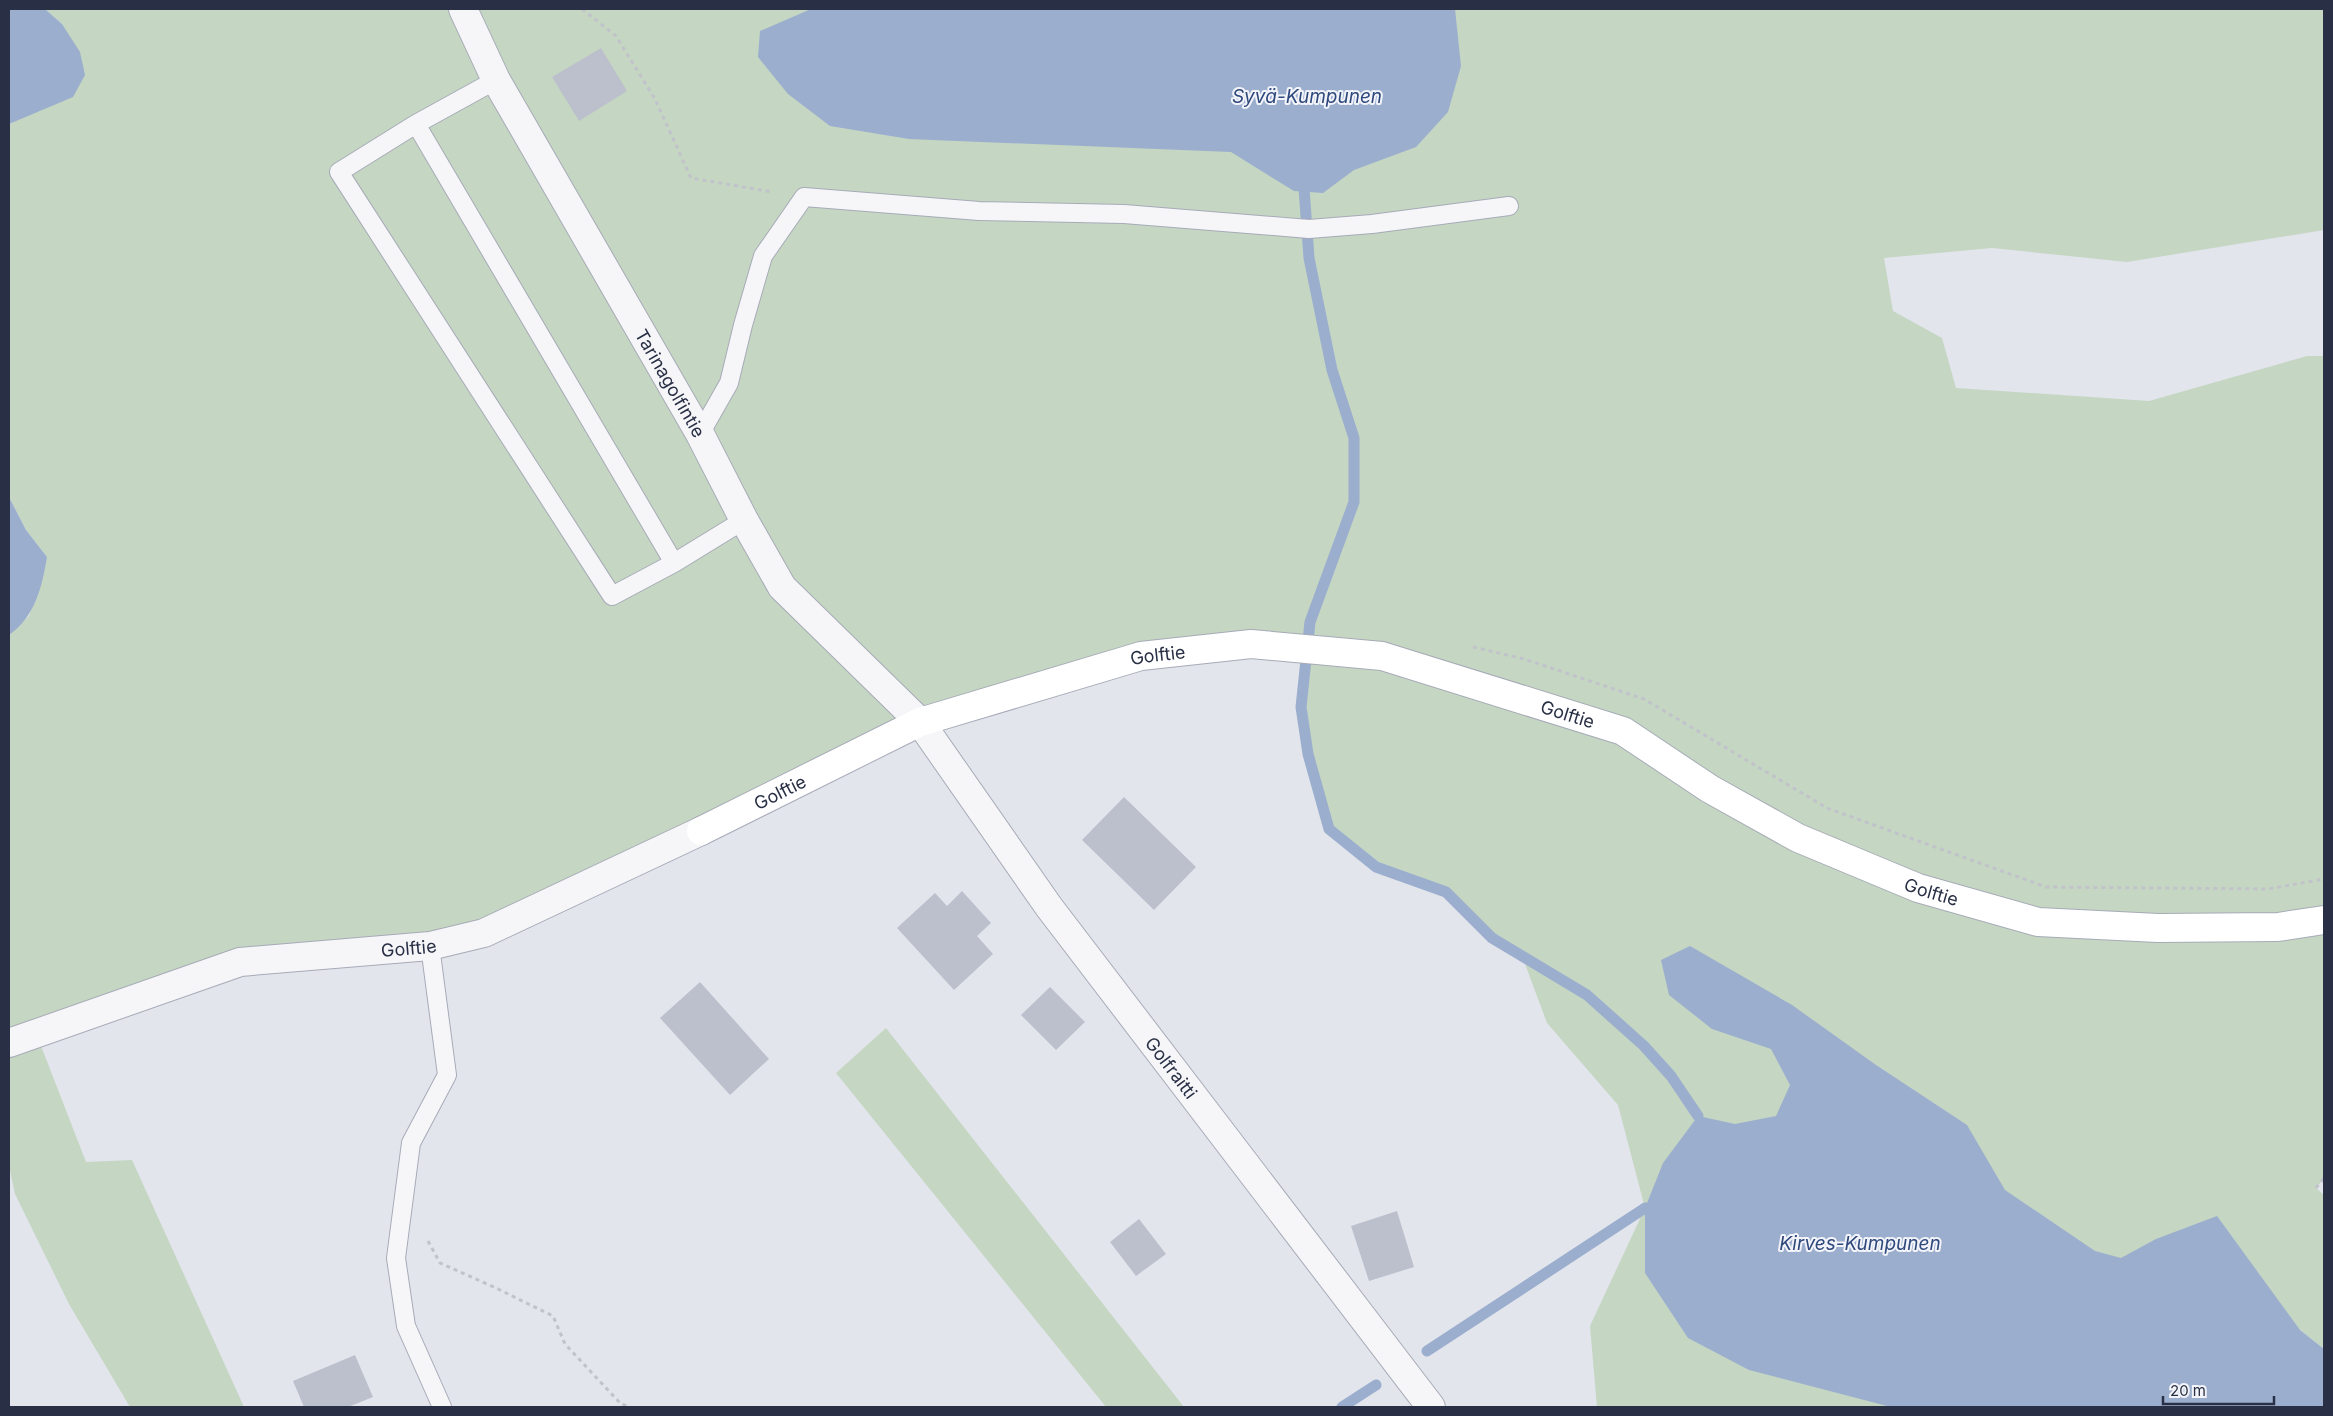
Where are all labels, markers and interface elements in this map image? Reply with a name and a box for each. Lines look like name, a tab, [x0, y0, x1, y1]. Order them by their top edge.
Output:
water label: Syvä-Kumpunen	[1232, 85, 1382, 108]
street label: Tarinagolfintie	[631, 325, 710, 441]
street label: Golftie	[1127, 641, 1186, 669]
street label: Golftie	[1538, 696, 1597, 732]
street label: Golftie	[750, 770, 809, 814]
street label: Golftie	[1901, 873, 1961, 909]
street label: Golftie	[380, 934, 439, 961]
street label: Golfraitti	[1141, 1032, 1202, 1103]
water label: Kirves-Kumpunen	[1779, 1232, 1941, 1255]
scale bar	[2163, 1374, 2274, 1406]
text: 20 m	[2170, 1381, 2206, 1400]

